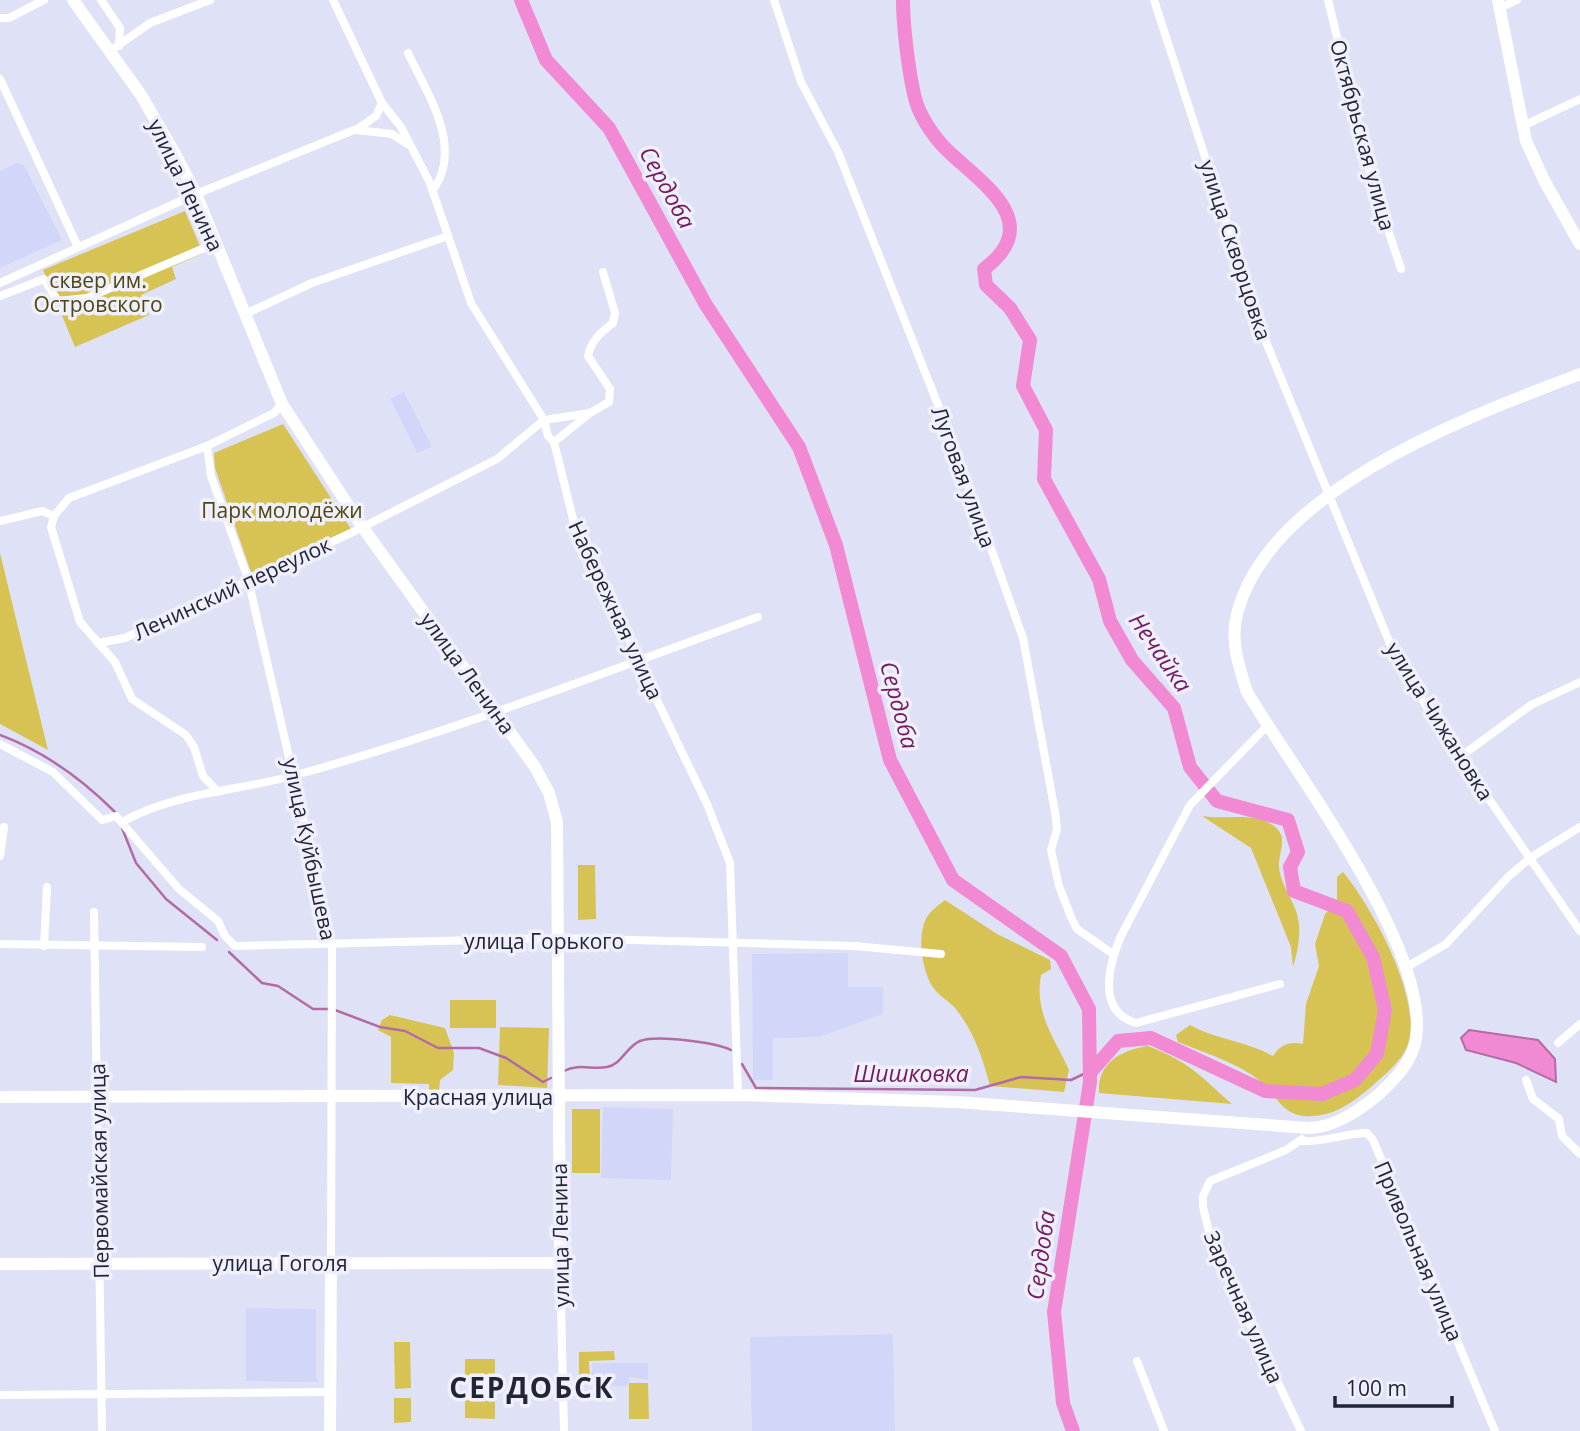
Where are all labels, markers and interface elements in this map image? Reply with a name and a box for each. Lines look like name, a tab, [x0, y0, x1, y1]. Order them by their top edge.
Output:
street label: Октябрьская улица	[1324, 36, 1402, 234]
street label: улица Ленина	[142, 114, 230, 256]
water label: Сердоба	[632, 140, 704, 234]
street label: улица Скворцовка	[1194, 156, 1278, 344]
park label: сквер им. Островского	[33, 266, 163, 318]
street label: Луговая улица	[925, 402, 1003, 552]
park label: Парк молодёжи	[201, 496, 363, 524]
street label: Набережная улица	[562, 516, 670, 704]
street label: Ленинский переулок	[129, 530, 335, 646]
street label: улица Ленина	[414, 606, 522, 740]
water label: Нечайка	[1122, 606, 1200, 698]
street label: улица Чижановка	[1380, 637, 1500, 805]
water label: Сердоба	[873, 658, 927, 752]
street label: улица Куйбышева	[277, 755, 343, 943]
street label: улица Горького	[464, 927, 624, 955]
water label: Шишковка	[853, 1057, 969, 1089]
street label: Первомайская улица	[83, 1063, 115, 1279]
street label: Красная улица	[403, 1083, 553, 1111]
street label: Привольная улица	[1368, 1157, 1470, 1345]
street label: улица Ленина	[545, 1163, 575, 1307]
water label: Сердоба	[1018, 1208, 1062, 1302]
street label: Заречная улица	[1198, 1226, 1290, 1388]
street label: улица Гоголя	[212, 1249, 348, 1277]
scale bar	[1335, 1364, 1452, 1408]
district label: СЕРДОБСК	[449, 1368, 615, 1406]
text: 100 m	[1346, 1374, 1407, 1402]

